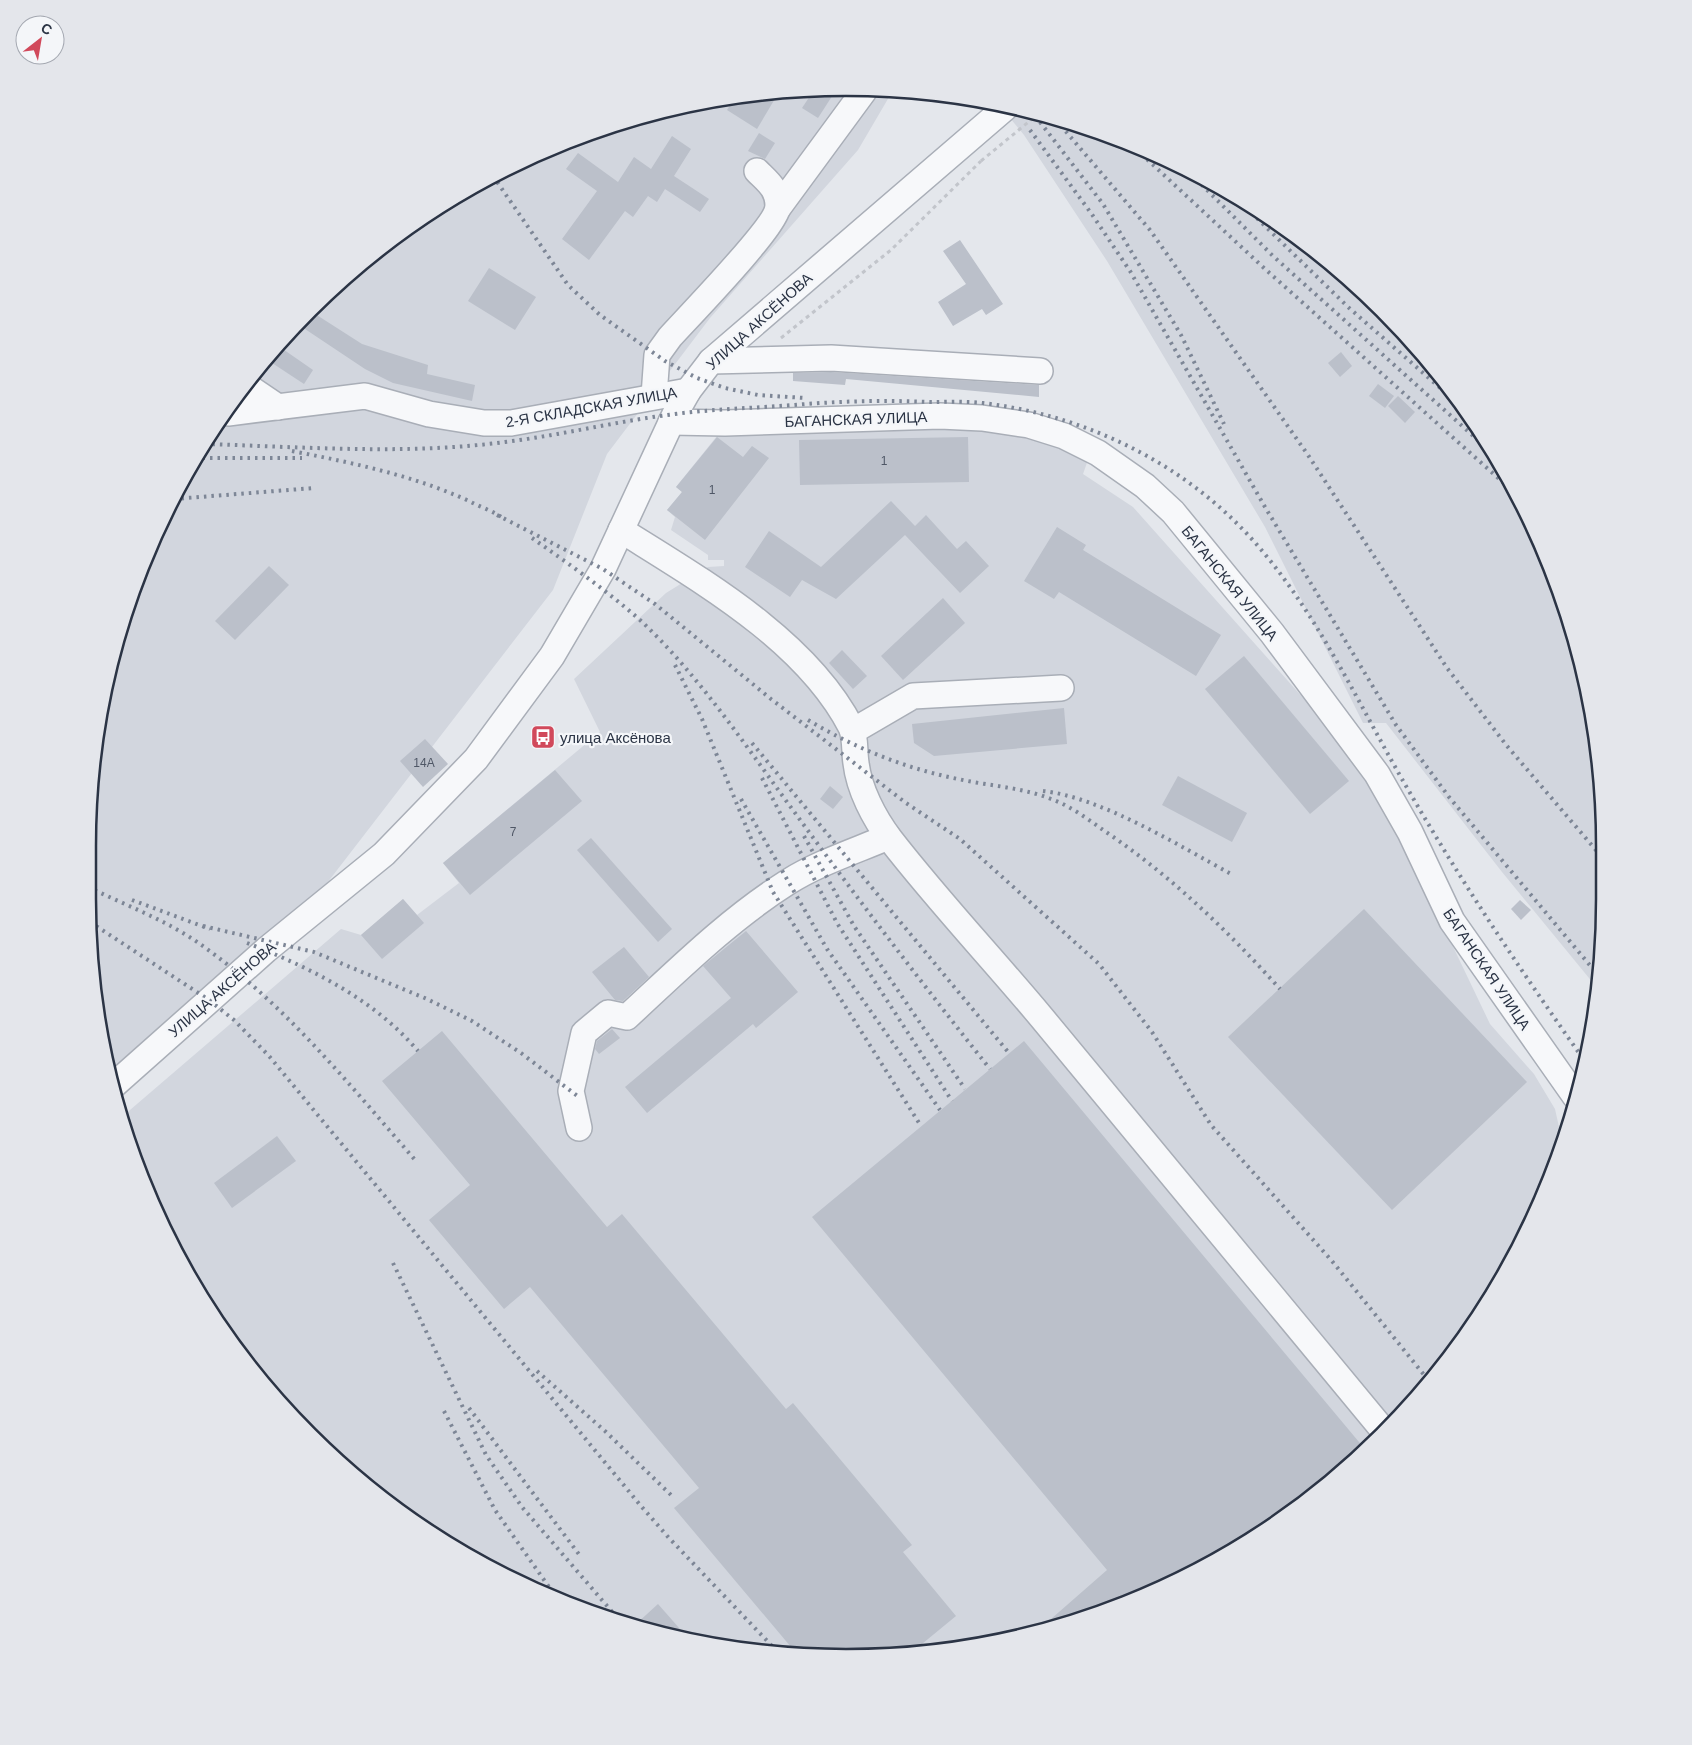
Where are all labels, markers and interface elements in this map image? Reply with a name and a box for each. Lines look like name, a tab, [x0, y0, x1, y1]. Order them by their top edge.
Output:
north arrow	[15, 15, 65, 65]
text: С	[38, 19, 55, 38]
street label: УЛИЦА АКСЁНОВА	[703, 269, 815, 373]
street label: 2-Я СКЛАДСКАЯ УЛИЦА	[504, 384, 678, 430]
street label: БАГАНСКАЯ УЛИЦА	[784, 408, 928, 430]
house number: 1	[881, 454, 888, 468]
house number: 1	[709, 483, 716, 497]
street label: БАГАНСКАЯ УЛИЦА	[1178, 522, 1282, 644]
bus stop icon: улица Аксёнова	[530, 724, 556, 750]
place label: улица Аксёнова	[560, 729, 671, 746]
house number: 14А	[413, 756, 435, 770]
house number: 7	[510, 825, 517, 839]
street label: БАГАНСКАЯ УЛИЦА	[1440, 905, 1534, 1033]
street label: УЛИЦА АКСЁНОВА	[165, 938, 279, 1040]

